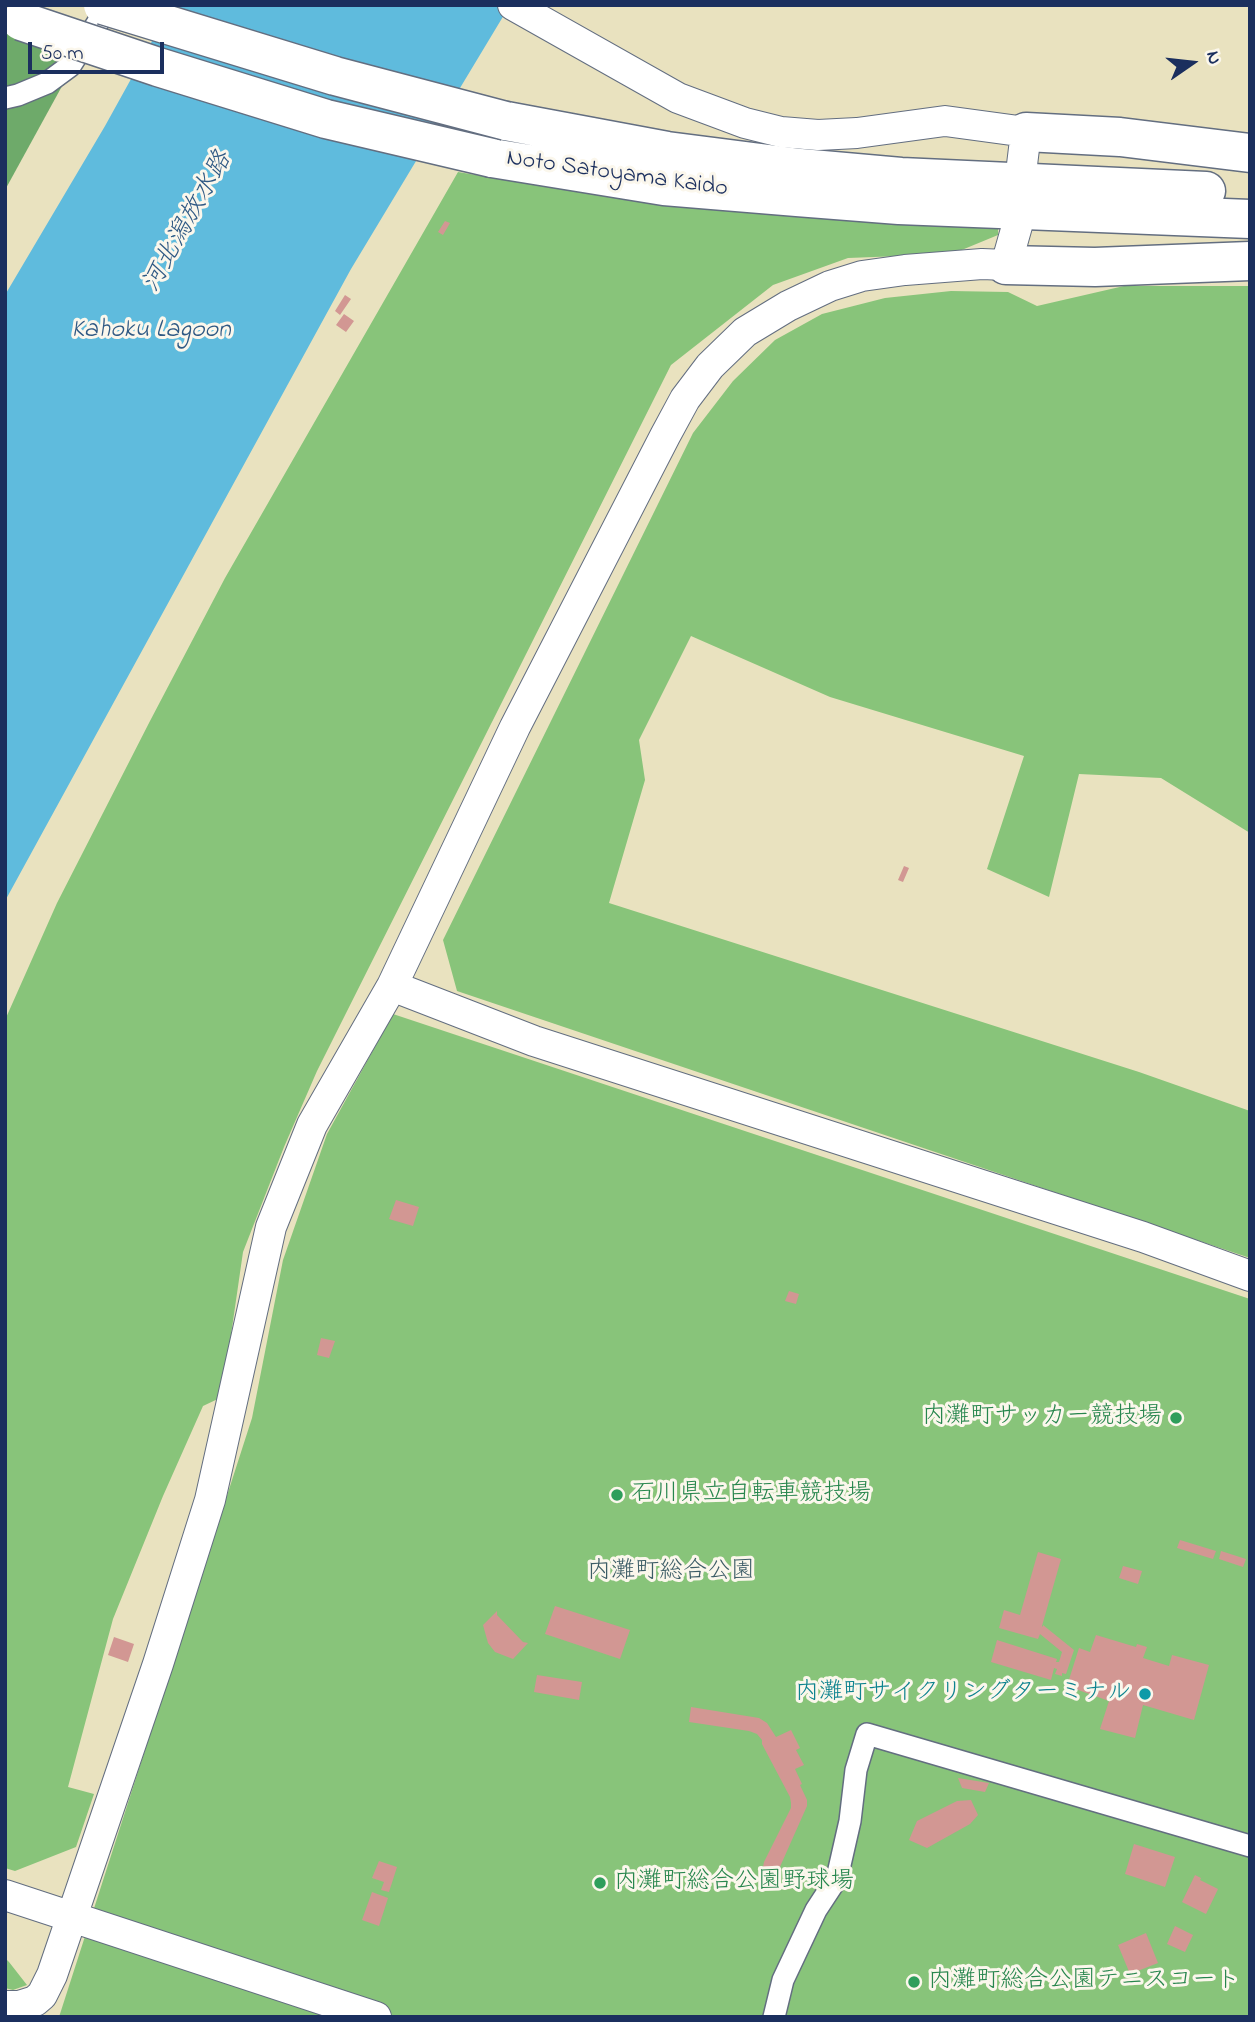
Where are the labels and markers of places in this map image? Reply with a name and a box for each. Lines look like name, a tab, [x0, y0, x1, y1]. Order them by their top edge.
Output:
place label: 内灘町サッカー競技場	[922, 1404, 1162, 1432]
marker: 内灘町サッカー競技場	[1168, 1410, 1184, 1426]
place label: 石川県立自転車競技場	[631, 1481, 871, 1509]
marker: 石川県立自転車競技場	[609, 1487, 625, 1503]
place label: 内灘町サイクリングターミナル	[795, 1680, 1131, 1708]
marker: 内灘町サイクリングターミナル	[1137, 1686, 1153, 1702]
place label: 内灘町総合公園野球場	[614, 1869, 854, 1897]
marker: 内灘町総合公園野球場	[592, 1875, 608, 1891]
place label: 内灘町総合公園テニスコート	[928, 1968, 1240, 1996]
marker: 内灘町総合公園テニスコート	[906, 1974, 922, 1990]

